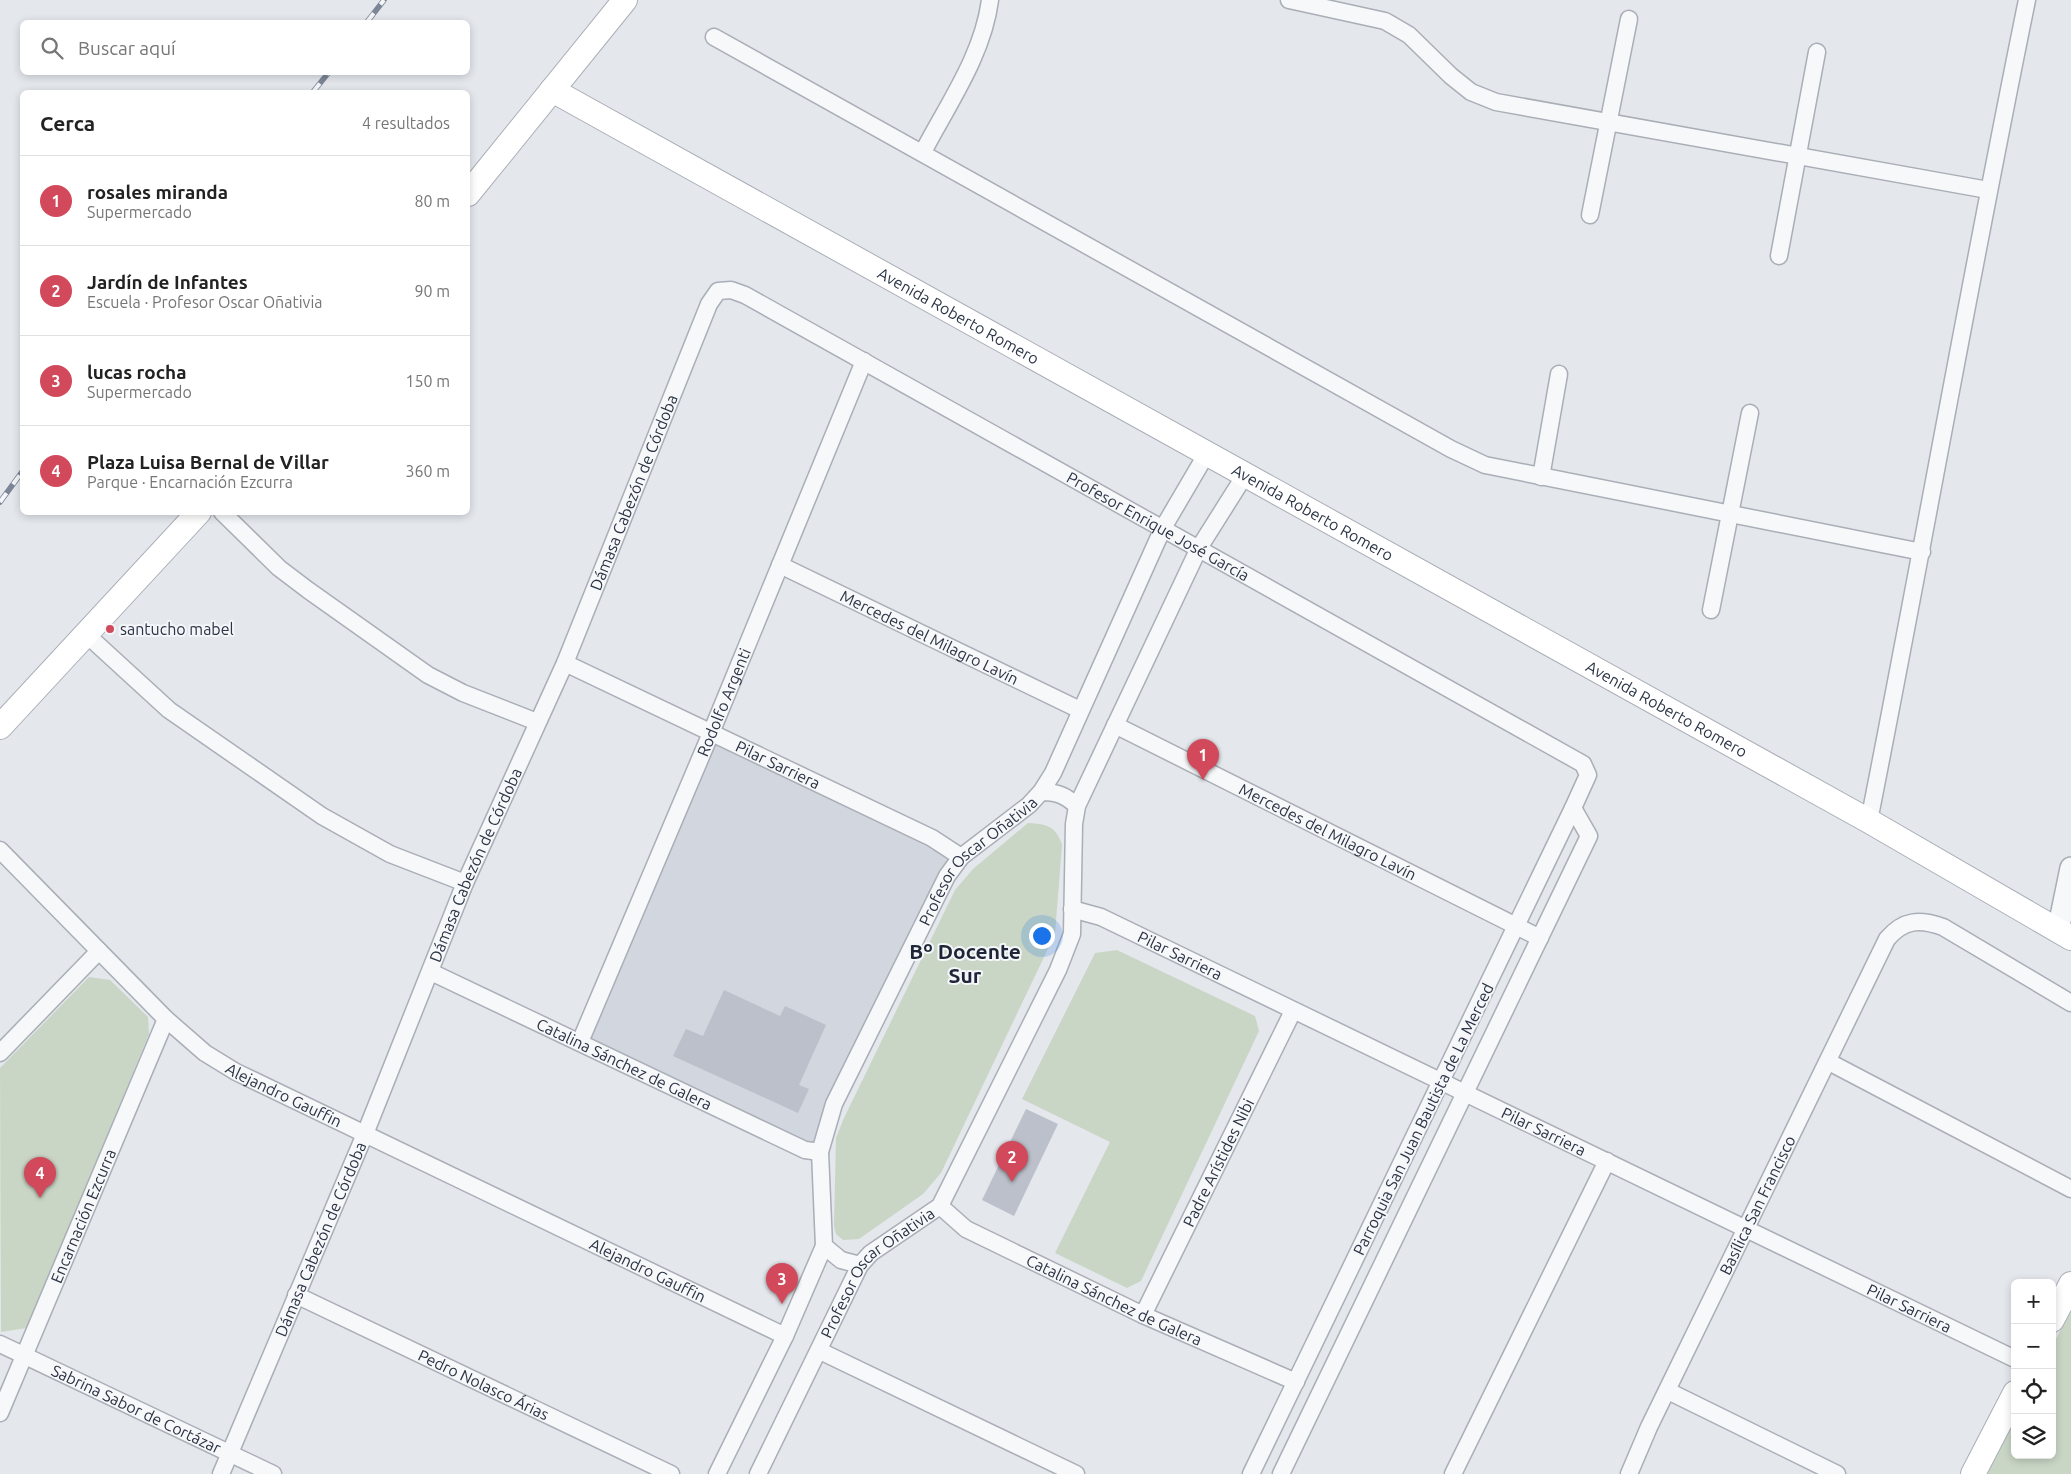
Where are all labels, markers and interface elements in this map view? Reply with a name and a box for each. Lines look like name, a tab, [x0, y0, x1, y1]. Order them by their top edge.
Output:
search box	[20, 20, 470, 75]
icon: search	[38, 34, 66, 62]
text: Buscar aquí	[78, 37, 176, 59]
text: Cerca	[40, 111, 95, 135]
text: 4 resultados	[362, 114, 450, 132]
text: rosales miranda	[87, 181, 228, 203]
text: 1	[51, 192, 61, 210]
text: 80 m	[414, 192, 450, 210]
text: Supermercado	[87, 203, 192, 221]
street label: Avenida Roberto Romero	[875, 264, 1042, 368]
text: Jardín de Infantes	[87, 271, 248, 293]
text: 2	[51, 282, 61, 300]
text: 90 m	[414, 282, 450, 300]
text: Escuela · Profesor Oscar Oñativia	[87, 293, 323, 311]
text: lucas rocha	[87, 361, 186, 383]
text: 3	[51, 372, 61, 390]
text: 150 m	[405, 372, 450, 390]
text: Supermercado	[87, 383, 192, 401]
street label: Dámasa Cabezón de Córdoba	[586, 392, 681, 593]
text: Plaza Luisa Bernal de Villar	[87, 451, 329, 473]
street label: Avenida Roberto Romero	[1229, 460, 1396, 564]
text: 4	[51, 462, 61, 480]
text: 360 m	[405, 462, 450, 480]
street label: Profesor Enrique José García	[1064, 468, 1253, 584]
text: Parque · Encarnación Ezcurra	[87, 473, 293, 491]
street label: Mercedes del Milagro Lavín	[837, 587, 1022, 688]
place label: santucho mabel	[120, 620, 234, 638]
marker: santucho mabel	[104, 623, 116, 635]
street label: Rodolfo Argenti	[693, 645, 754, 759]
street label: Avenida Roberto Romero	[1583, 657, 1750, 761]
street label: Pilar Sarriera	[733, 737, 823, 792]
pin: 1	[1187, 739, 1219, 780]
street label: Dámasa Cabezón de Córdoba	[425, 765, 525, 965]
street label: Mercedes del Milagro Lavín	[1236, 780, 1419, 884]
street label: Profesor Oscar Oñativia	[915, 793, 1041, 928]
your location	[1029, 923, 1055, 949]
street label: Pilar Sarriera	[1135, 927, 1225, 983]
district label: Bº Docente Sur	[909, 939, 1021, 987]
street label: Parroquia San Juan Bautista de La Merced	[1349, 980, 1497, 1258]
street label: Catalina Sánchez de Galera	[534, 1015, 715, 1113]
street label: Alejandro Gauffin	[223, 1059, 345, 1130]
street label: Padre Arístides Nibi	[1179, 1096, 1257, 1230]
street label: Pilar Sarriera	[1499, 1103, 1589, 1159]
street label: Basílica San Francisco	[1716, 1132, 1799, 1278]
street label: Dámasa Cabezón de Córdoba	[271, 1139, 370, 1339]
pin: 2	[996, 1141, 1028, 1182]
street label: Encarnación Ezcurra	[47, 1146, 119, 1286]
pin: 4	[24, 1157, 56, 1198]
street label: Profesor Oscar Oñativia	[817, 1204, 938, 1341]
street label: Alejandro Gauffin	[587, 1235, 709, 1306]
street label: Catalina Sánchez de Galera	[1023, 1251, 1205, 1349]
pin: 3	[766, 1263, 798, 1304]
map controls	[2011, 1279, 2056, 1459]
button: +	[2011, 1279, 2056, 1324]
street label: Pilar Sarriera	[1864, 1280, 1954, 1336]
button: −	[2011, 1324, 2056, 1369]
street label: Pedro Nolasco Árias	[415, 1346, 552, 1424]
street label: Sabrina Sabor de Cortázar	[49, 1361, 224, 1457]
button: locate	[2011, 1369, 2056, 1414]
button: layers	[2011, 1414, 2056, 1459]

